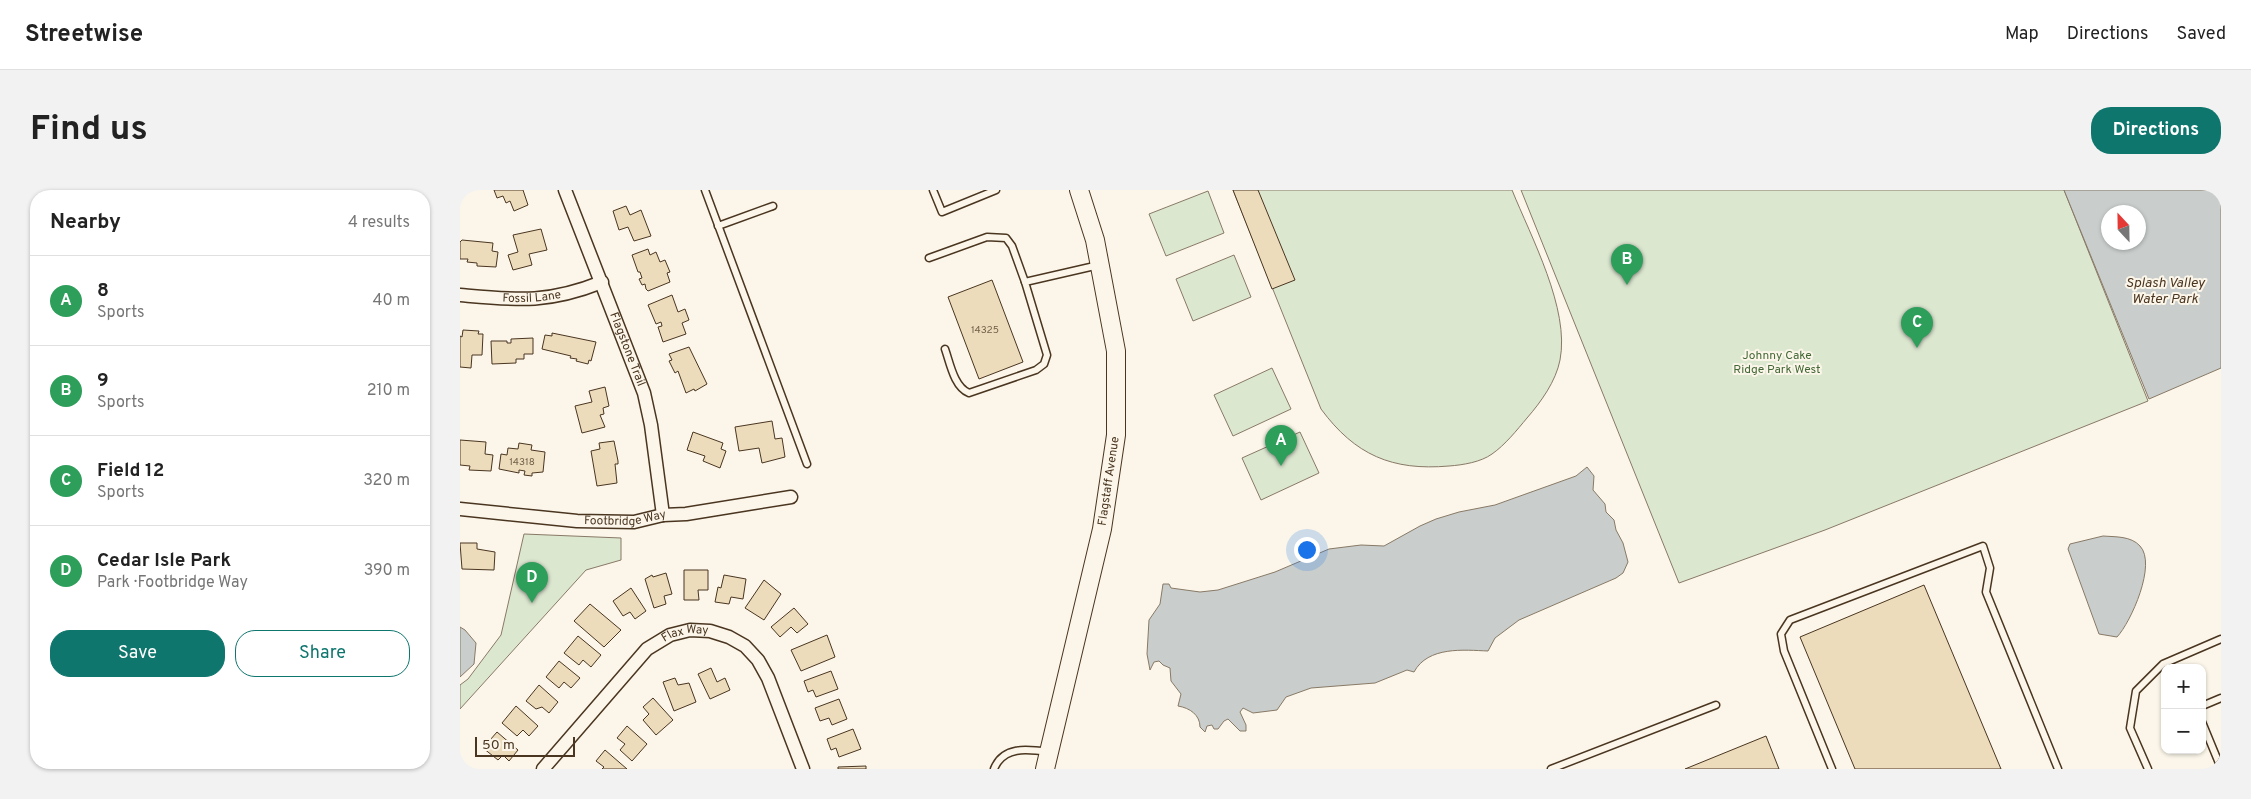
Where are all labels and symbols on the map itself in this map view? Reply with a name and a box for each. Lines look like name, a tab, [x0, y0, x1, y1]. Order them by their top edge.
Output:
north arrow	[2101, 205, 2146, 250]
pin: B	[1611, 244, 1643, 285]
water label: Splash Valley Water Park	[2125, 275, 2205, 308]
street label: Fossil Lane	[502, 287, 563, 307]
pin: C	[1901, 307, 1933, 348]
street label: Flagstone Trail	[605, 310, 649, 389]
house number: 14325	[971, 324, 999, 337]
park label: Johnny Cake Ridge Park West	[1733, 348, 1821, 378]
pin: A	[1265, 425, 1297, 466]
street label: Flagstaff Avenue	[1095, 436, 1124, 527]
house number: 14318	[509, 456, 535, 469]
street label: Footbridge Way	[584, 507, 668, 530]
your location	[1294, 537, 1320, 563]
pin: D	[516, 562, 548, 603]
street label: Flax Way	[659, 622, 709, 646]
scale bar	[475, 734, 575, 757]

